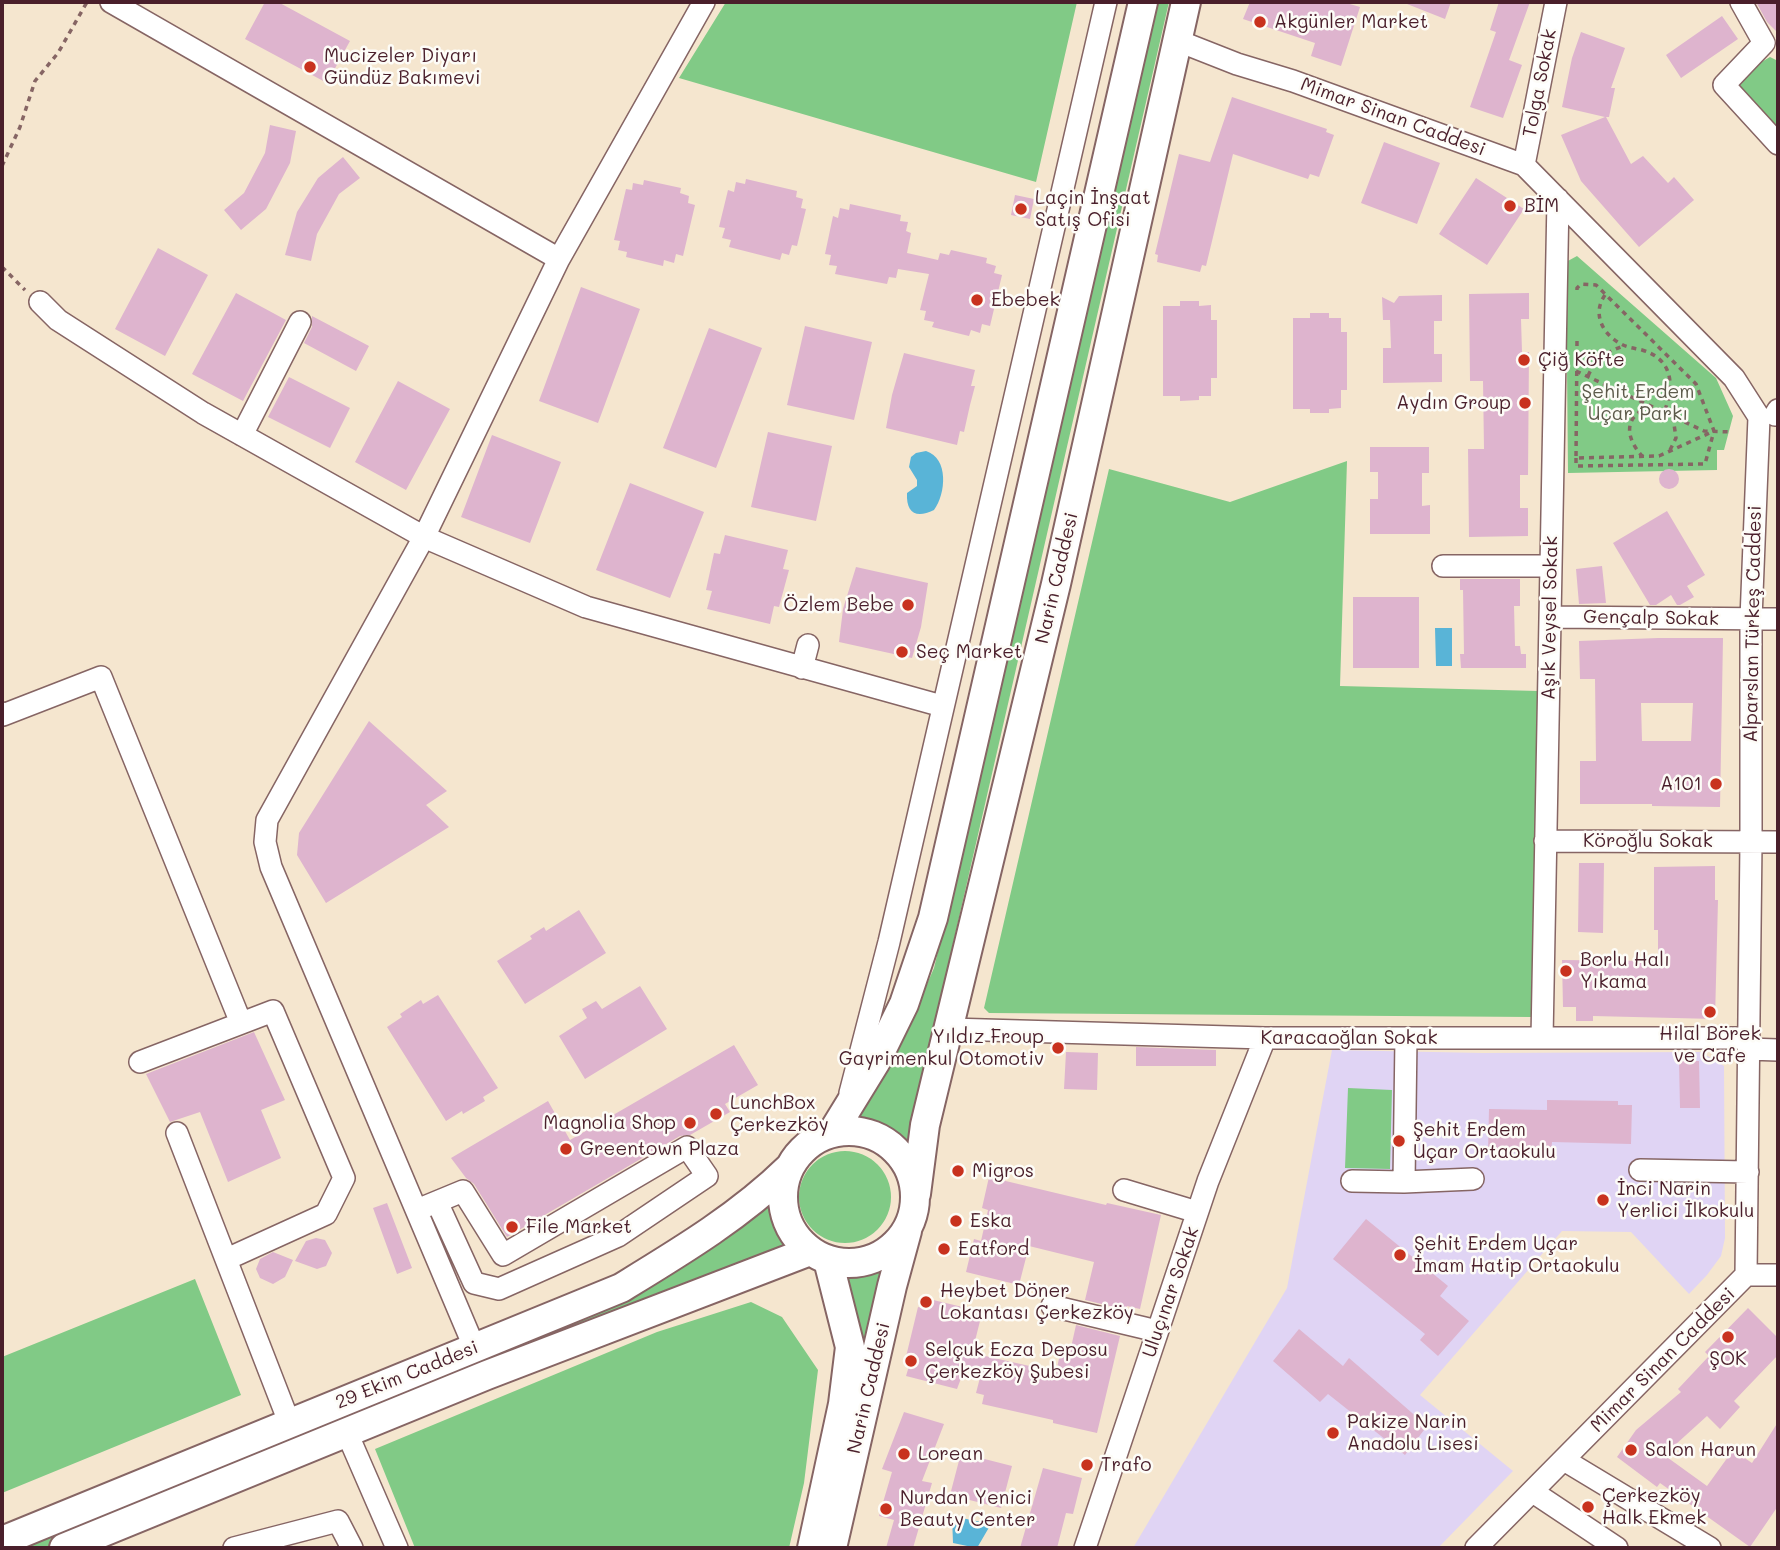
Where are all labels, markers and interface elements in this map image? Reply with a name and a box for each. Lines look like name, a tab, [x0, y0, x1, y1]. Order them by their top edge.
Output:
place label: Akgünler Market	[1274, 11, 1428, 33]
marker: Akgünler Market	[1252, 14, 1268, 30]
street label: Tolga Sokak	[1518, 27, 1562, 139]
place label: Mucizeler Diyarı Gündüz Bakımevi	[324, 45, 481, 89]
marker: Mucizeler Diyarı Gündüz Bakımevi	[302, 59, 318, 75]
street label: Mimar Sinan Caddesi	[1297, 73, 1489, 161]
place label: Laçin İnşaat Satış Ofisi	[1035, 187, 1151, 231]
place label: BİM	[1524, 195, 1559, 217]
marker: BİM	[1502, 198, 1518, 214]
marker: Laçin İnşaat Satış Ofisi	[1013, 201, 1029, 217]
place label: Ebebek	[991, 289, 1060, 311]
marker: Ebebek	[969, 292, 985, 308]
place label: Çiğ Köfte	[1538, 349, 1625, 371]
marker: Çiğ Köfte	[1516, 352, 1532, 368]
park label: Şehit Erdem Uçar Parkı	[1582, 381, 1694, 425]
place label: Aydın Group	[1396, 392, 1511, 414]
marker: Aydın Group	[1517, 395, 1533, 411]
street label: Alparslan Türkeş Caddesi	[1740, 505, 1766, 743]
street label: Narin Caddesi	[1031, 510, 1083, 646]
street label: Aşık Veysel Sokak	[1537, 536, 1563, 700]
place label: Özlem Bebe	[783, 594, 894, 616]
marker: Özlem Bebe	[900, 597, 916, 613]
street label: Gençalp Sokak	[1583, 605, 1719, 631]
place label: Seç Market	[916, 641, 1022, 663]
marker: Seç Market	[894, 644, 910, 660]
place label: A101	[1660, 773, 1702, 795]
marker: A101	[1708, 776, 1724, 792]
street label: Köroğlu Sokak	[1583, 830, 1713, 852]
place label: Borlu Halı Yıkama	[1580, 949, 1670, 993]
marker: Borlu Halı Yıkama	[1558, 963, 1574, 979]
marker: Hilal Börek ve Cafe	[1702, 1004, 1718, 1020]
place label: Hilal Börek ve Cafe	[1659, 1023, 1761, 1067]
place label: Yıldız Froup Gayrimenkul Otomotiv	[839, 1026, 1044, 1070]
street label: Karacaoğlan Sokak	[1260, 1027, 1438, 1049]
marker: Yıldız Froup Gayrimenkul Otomotiv	[1050, 1040, 1066, 1056]
place label: LunchBox Çerkezköy	[730, 1092, 829, 1136]
marker: LunchBox Çerkezköy	[708, 1106, 724, 1122]
place label: Magnolia Shop	[543, 1112, 676, 1134]
marker: Magnolia Shop	[682, 1115, 698, 1131]
place label: Şehit Erdem Uçar Ortaokulu	[1413, 1119, 1556, 1163]
marker: Şehit Erdem Uçar Ortaokulu	[1391, 1133, 1407, 1149]
place label: Greentown Plaza	[580, 1138, 739, 1160]
marker: Greentown Plaza	[558, 1141, 574, 1157]
place label: Migros	[972, 1160, 1034, 1182]
marker: Migros	[950, 1163, 966, 1179]
place label: İnci Narin Yerlici İlkokulu	[1617, 1178, 1754, 1222]
marker: İnci Narin Yerlici İlkokulu	[1595, 1192, 1611, 1208]
place label: Eska	[970, 1210, 1012, 1232]
marker: Eska	[948, 1213, 964, 1229]
place label: File Market	[526, 1216, 632, 1238]
marker: File Market	[504, 1219, 520, 1235]
street label: Uluçınar Sokak	[1138, 1224, 1204, 1360]
place label: Şehit Erdem Uçar İmam Hatip Ortaokulu	[1414, 1233, 1620, 1277]
place label: Eatford	[958, 1238, 1029, 1260]
marker: Eatford	[936, 1241, 952, 1257]
marker: Şehit Erdem Uçar İmam Hatip Ortaokulu	[1392, 1247, 1408, 1263]
place label: Heybet Döner Lokantası Çerkezköy	[940, 1280, 1134, 1324]
street label: Mimar Sinan Caddesi	[1586, 1283, 1740, 1437]
marker: Heybet Döner Lokantası Çerkezköy	[918, 1294, 934, 1310]
street label: Narin Caddesi	[843, 1320, 895, 1456]
marker: ŞOK	[1720, 1329, 1736, 1345]
street label: 29 Ekim Caddesi	[332, 1336, 482, 1414]
place label: Selçuk Ecza Deposu Çerkezköy Şubesi	[925, 1339, 1108, 1383]
place label: ŞOK	[1709, 1348, 1747, 1370]
marker: Selçuk Ecza Deposu Çerkezköy Şubesi	[903, 1353, 919, 1369]
place label: Pakize Narin Anadolu Lisesi	[1347, 1411, 1479, 1455]
marker: Pakize Narin Anadolu Lisesi	[1325, 1425, 1341, 1441]
place label: Salon Harun	[1645, 1439, 1756, 1461]
marker: Salon Harun	[1623, 1442, 1639, 1458]
place label: Lorean	[918, 1443, 983, 1465]
marker: Lorean	[896, 1446, 912, 1462]
place label: Trafo	[1101, 1454, 1152, 1476]
marker: Trafo	[1079, 1457, 1095, 1473]
place label: Çerkezköy Halk Ekmek	[1602, 1485, 1706, 1529]
place label: Nurdan Yenici Beauty Center	[900, 1487, 1036, 1531]
marker: Çerkezköy Halk Ekmek	[1580, 1499, 1596, 1515]
marker: Nurdan Yenici Beauty Center	[878, 1501, 894, 1517]

